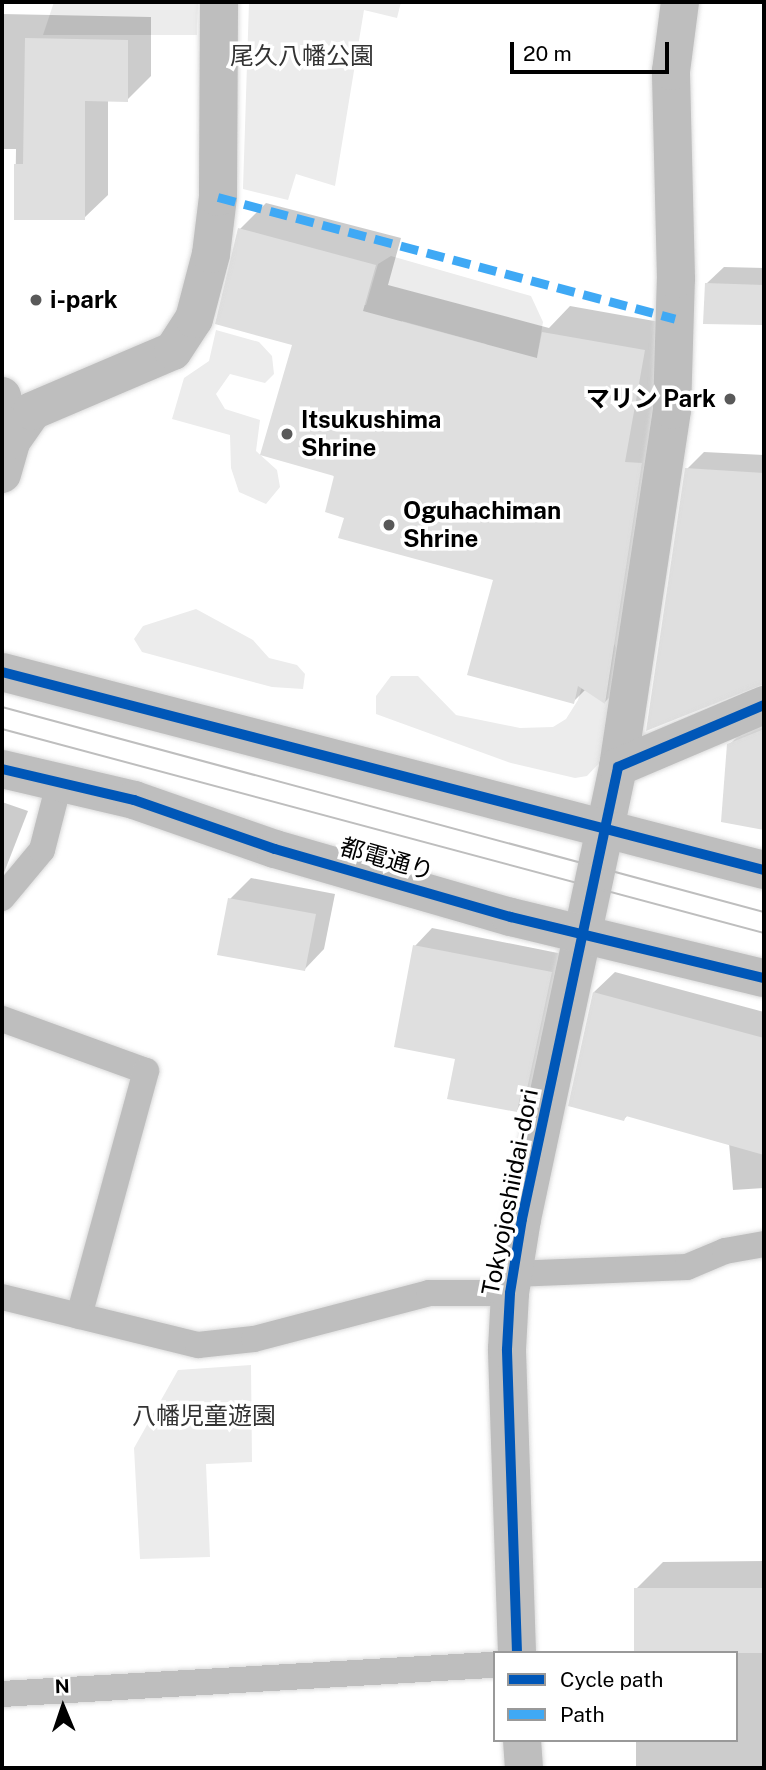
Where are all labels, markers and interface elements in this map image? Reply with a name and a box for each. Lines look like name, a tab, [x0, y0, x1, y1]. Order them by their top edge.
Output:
scale bar	[514, 28, 673, 72]
text: 20 m	[523, 41, 572, 66]
park label: 尾久八幡公園	[230, 42, 374, 70]
place label: i-park	[50, 286, 118, 314]
marker: i-park	[28, 292, 44, 308]
place label: マリン Park	[586, 385, 716, 413]
marker: マリン Park	[722, 391, 738, 407]
place label: Itsukushima Shrine	[301, 406, 441, 462]
marker: Itsukushima Shrine	[279, 426, 295, 442]
place label: Oguhachiman Shrine	[403, 497, 561, 553]
marker: Oguhachiman Shrine	[381, 517, 397, 533]
street label: 都電通り	[337, 832, 437, 886]
street label: Tokyojoshiidai-dori	[476, 1086, 544, 1298]
park label: 八幡児童遊園	[132, 1402, 276, 1430]
legend	[493, 1651, 738, 1742]
text: Cycle path	[560, 1667, 663, 1692]
north arrow	[28, 1672, 98, 1742]
text: N	[54, 1675, 70, 1697]
text: Path	[560, 1702, 605, 1727]

